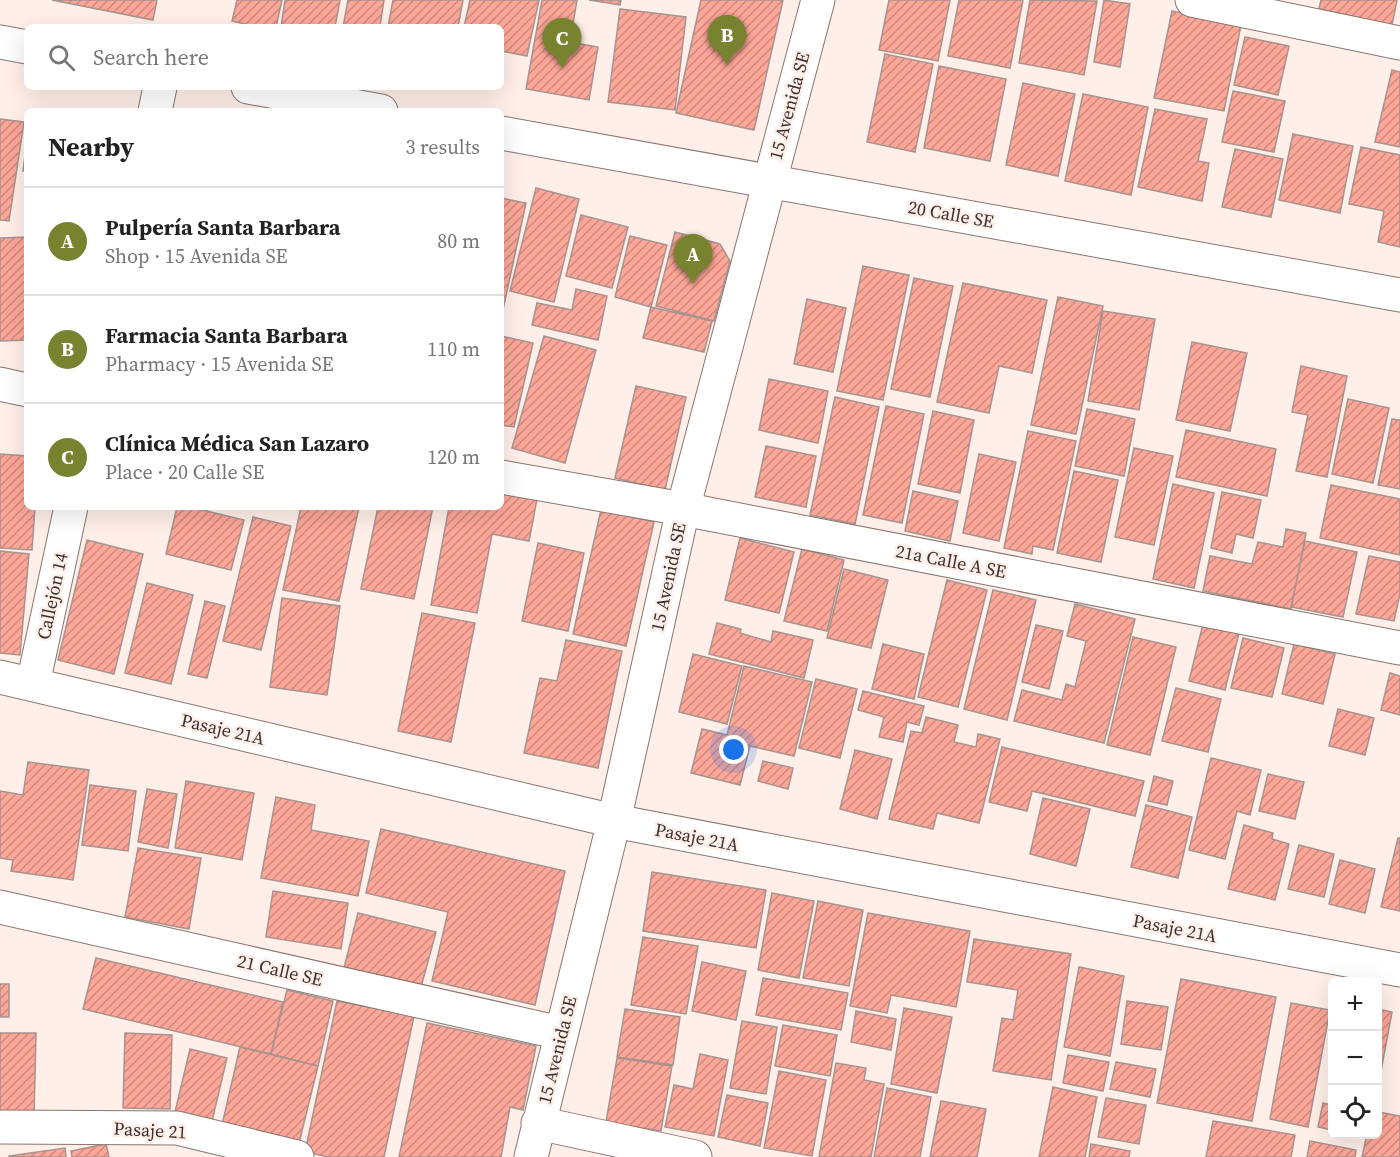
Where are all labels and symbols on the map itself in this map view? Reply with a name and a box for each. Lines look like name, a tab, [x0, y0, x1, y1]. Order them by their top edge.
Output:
pin: B	[708, 16, 746, 65]
pin: C	[542, 19, 582, 68]
street label: 15 Avenida SE	[763, 49, 815, 163]
street label: 20 Calle SE	[906, 194, 996, 234]
pin: A	[674, 234, 712, 284]
street label: 15 Avenida SE	[644, 520, 692, 634]
street label: 21a Calle A SE	[894, 538, 1009, 584]
street label: Callejón 14	[31, 550, 73, 642]
street label: Pasaje 21A	[179, 707, 267, 751]
your location	[719, 735, 748, 764]
street label: Pasaje 21A	[653, 817, 741, 857]
street label: Pasaje 21A	[1131, 908, 1219, 948]
street label: 21 Calle SE	[235, 948, 325, 992]
street label: 15 Avenida SE	[532, 993, 583, 1107]
street label: Pasaje 21	[113, 1116, 187, 1144]

